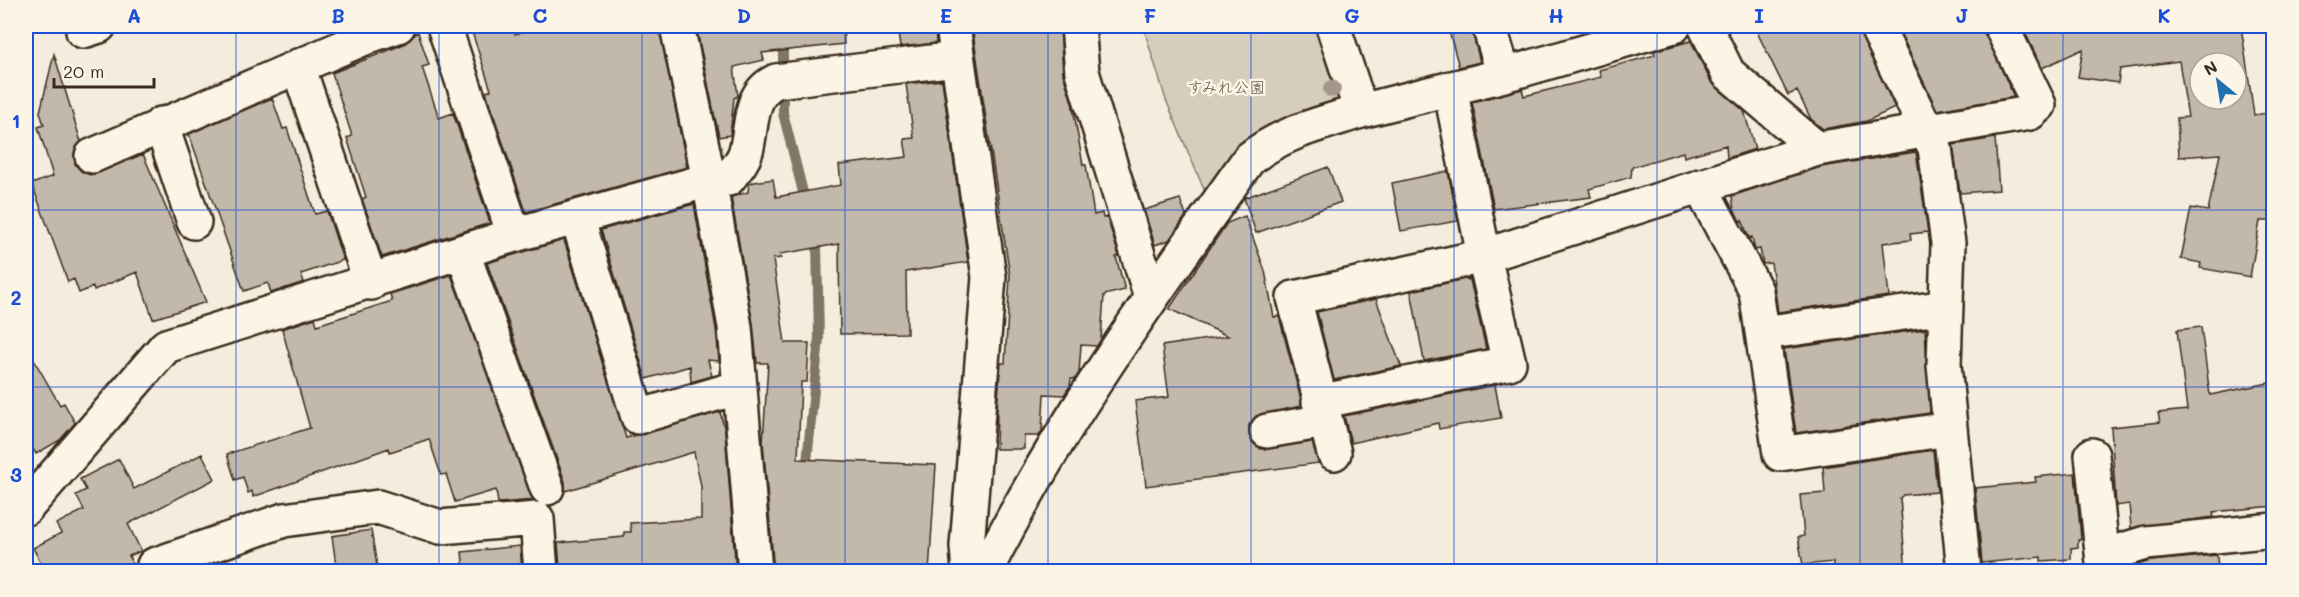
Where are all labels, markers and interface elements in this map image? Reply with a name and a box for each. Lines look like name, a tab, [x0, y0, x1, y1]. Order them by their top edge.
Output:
text: A	[127, 2, 141, 28]
text: B	[331, 2, 345, 28]
text: C	[533, 2, 548, 28]
text: D	[737, 2, 751, 28]
text: E	[940, 2, 952, 28]
text: F	[1144, 2, 1157, 28]
text: G	[1344, 2, 1360, 28]
text: H	[1548, 2, 1564, 28]
text: I	[1754, 2, 1764, 28]
text: J	[1955, 2, 1969, 28]
text: K	[2157, 2, 2171, 28]
scale bar	[54, 51, 154, 89]
north arrow	[2188, 51, 2248, 111]
text: N	[2200, 55, 2221, 80]
text: 20 m	[63, 59, 104, 83]
park label: すみれ公園	[1187, 76, 1265, 97]
text: 1	[12, 107, 20, 133]
text: 2	[10, 284, 22, 310]
text: 3	[10, 461, 22, 487]

